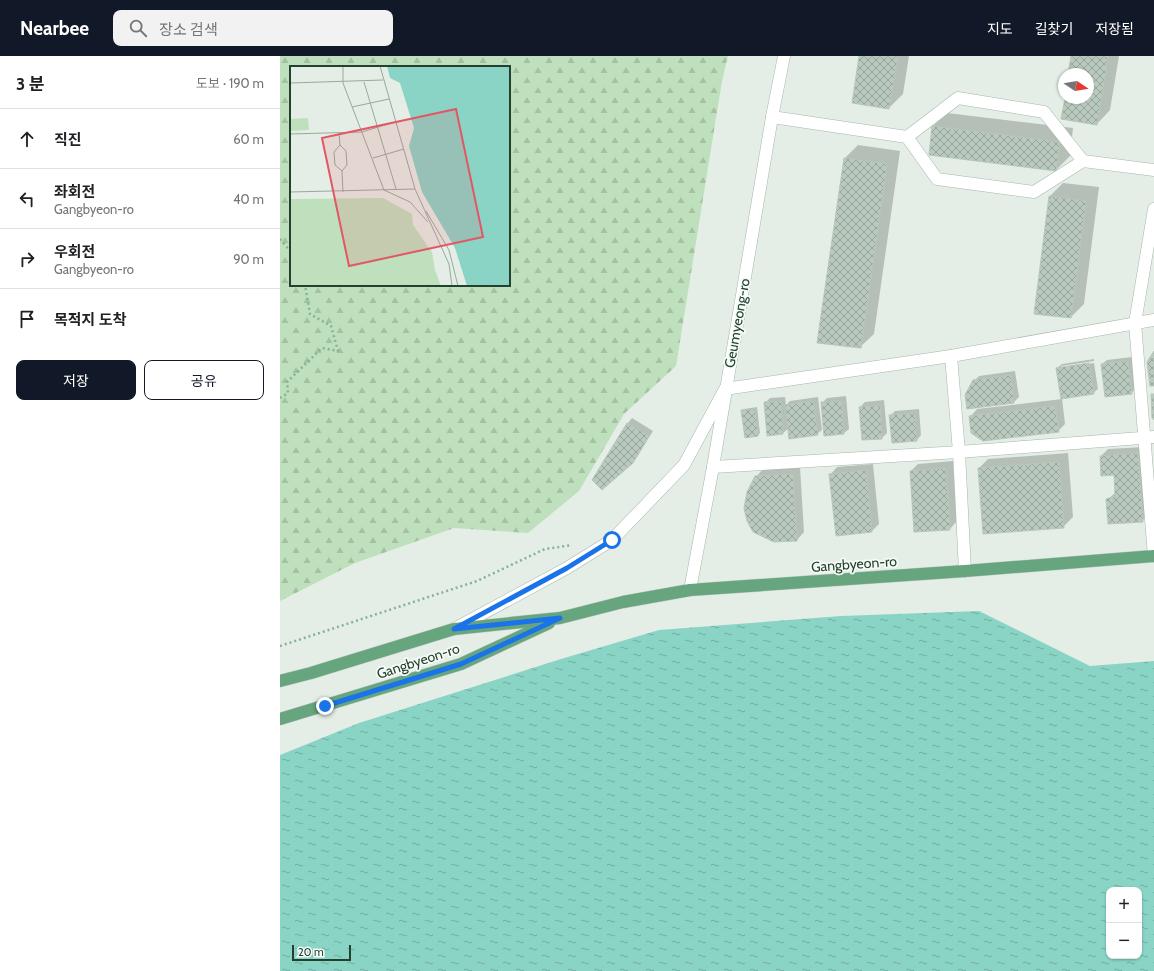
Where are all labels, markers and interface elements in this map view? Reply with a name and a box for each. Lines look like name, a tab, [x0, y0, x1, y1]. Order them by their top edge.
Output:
search box	[113, 10, 393, 46]
text: Nearbee	[20, 17, 89, 40]
icon: search	[127, 17, 149, 39]
text: 지도	[987, 20, 1013, 38]
text: 길찾기	[1035, 20, 1073, 38]
text: 저장됨	[1095, 20, 1134, 38]
text: 장소 검색	[159, 21, 218, 39]
inset map	[290, 66, 510, 286]
north arrow	[1058, 68, 1094, 104]
text: 3 분	[16, 74, 45, 94]
text: 도보 · 190 m	[196, 75, 264, 91]
icon: ahead	[16, 128, 38, 150]
text: 직진	[54, 131, 82, 149]
text: 60 m	[233, 131, 264, 147]
text: 좌회전	[54, 183, 95, 201]
icon: left	[16, 188, 38, 210]
text: 40 m	[233, 191, 264, 207]
text: Gangbyeon-ro	[54, 201, 134, 217]
text: 우회전	[54, 243, 95, 261]
icon: right	[16, 248, 38, 270]
text: 90 m	[233, 251, 264, 267]
text: Gangbyeon-ro	[54, 261, 134, 277]
street label: Geumyeong-ro	[720, 277, 754, 369]
icon: arrive	[16, 308, 38, 330]
text: 목적지 도착	[54, 311, 126, 329]
button: 저장	[16, 360, 136, 400]
button: 공유	[144, 360, 264, 400]
route start	[603, 531, 621, 549]
street label: Gangbyeon-ro	[810, 552, 898, 576]
street label: Gangbyeon-ro	[374, 639, 462, 683]
route end	[316, 697, 334, 715]
map controls	[1106, 887, 1142, 959]
button: +	[1106, 887, 1142, 923]
button: −	[1106, 923, 1142, 959]
scale bar	[292, 943, 351, 962]
text: 20 m	[298, 945, 324, 959]

